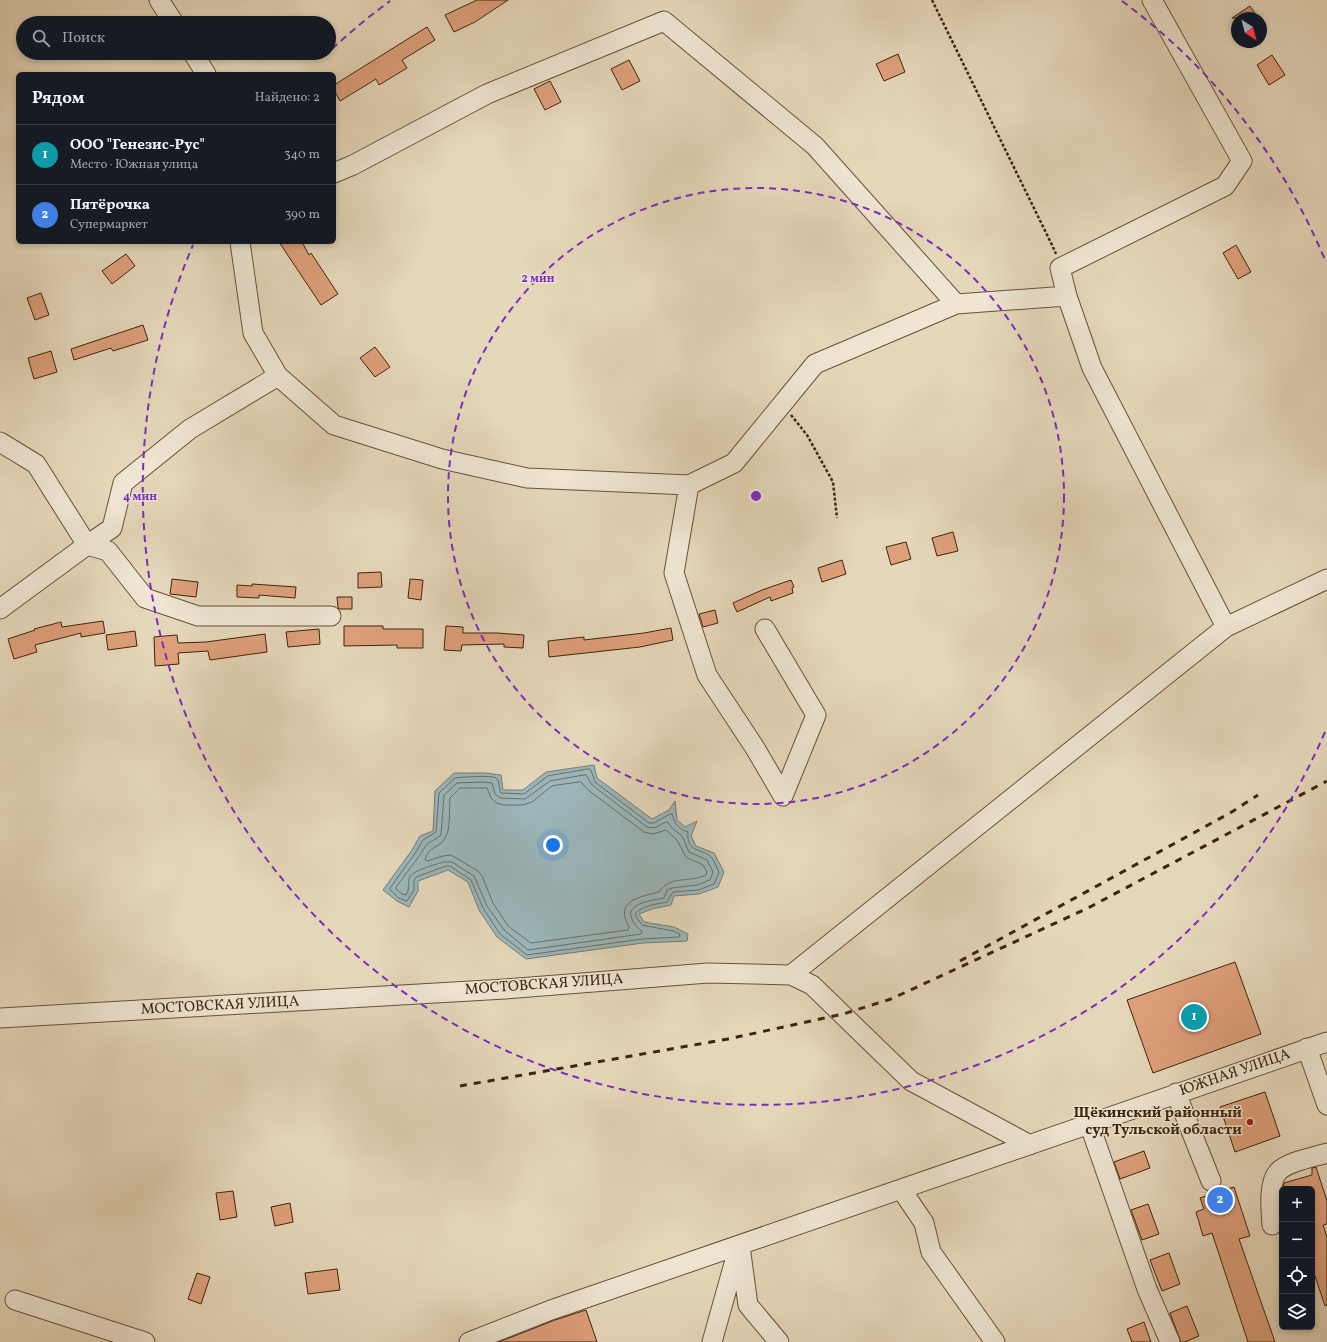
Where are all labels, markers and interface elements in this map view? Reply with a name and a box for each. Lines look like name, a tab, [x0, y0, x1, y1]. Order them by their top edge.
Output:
north arrow	[1231, 12, 1267, 48]
search box	[16, 16, 336, 60]
icon: search	[30, 27, 52, 49]
text: Поиск	[62, 28, 105, 49]
text: Рядом	[32, 87, 85, 110]
text: Найдено: 2	[255, 89, 320, 107]
text: ООО "Генезис-Рус"	[70, 135, 205, 156]
text: 1	[42, 146, 48, 164]
text: 340 m	[284, 146, 320, 164]
text: Место · Южная улица	[70, 156, 198, 174]
text: Пятёрочка	[70, 195, 150, 216]
text: 2	[42, 206, 48, 224]
text: 390 m	[285, 206, 320, 224]
text: Супермаркет	[70, 216, 148, 234]
text: 2 мин	[521, 271, 555, 287]
text: 4 мин	[123, 489, 157, 505]
centre of rings	[749, 489, 763, 503]
your location	[543, 835, 563, 855]
street label: МОСТОВСКАЯ УЛИЦА	[464, 969, 624, 1001]
street label: МОСТОВСКАЯ УЛИЦА	[140, 991, 300, 1021]
pin: 1	[1181, 1002, 1207, 1032]
street label: ЮЖНАЯ УЛИЦА	[1177, 1044, 1294, 1102]
place label: Щёкинский районный суд Тульской области	[1074, 1103, 1242, 1141]
marker: Щёкинский районный суд Тульской области	[1245, 1117, 1255, 1127]
pin: 2	[1207, 1185, 1233, 1215]
map controls	[1279, 1186, 1315, 1330]
button: +	[1279, 1186, 1315, 1222]
button: −	[1279, 1222, 1315, 1258]
button: locate	[1279, 1258, 1315, 1294]
button: layers	[1279, 1294, 1315, 1330]

